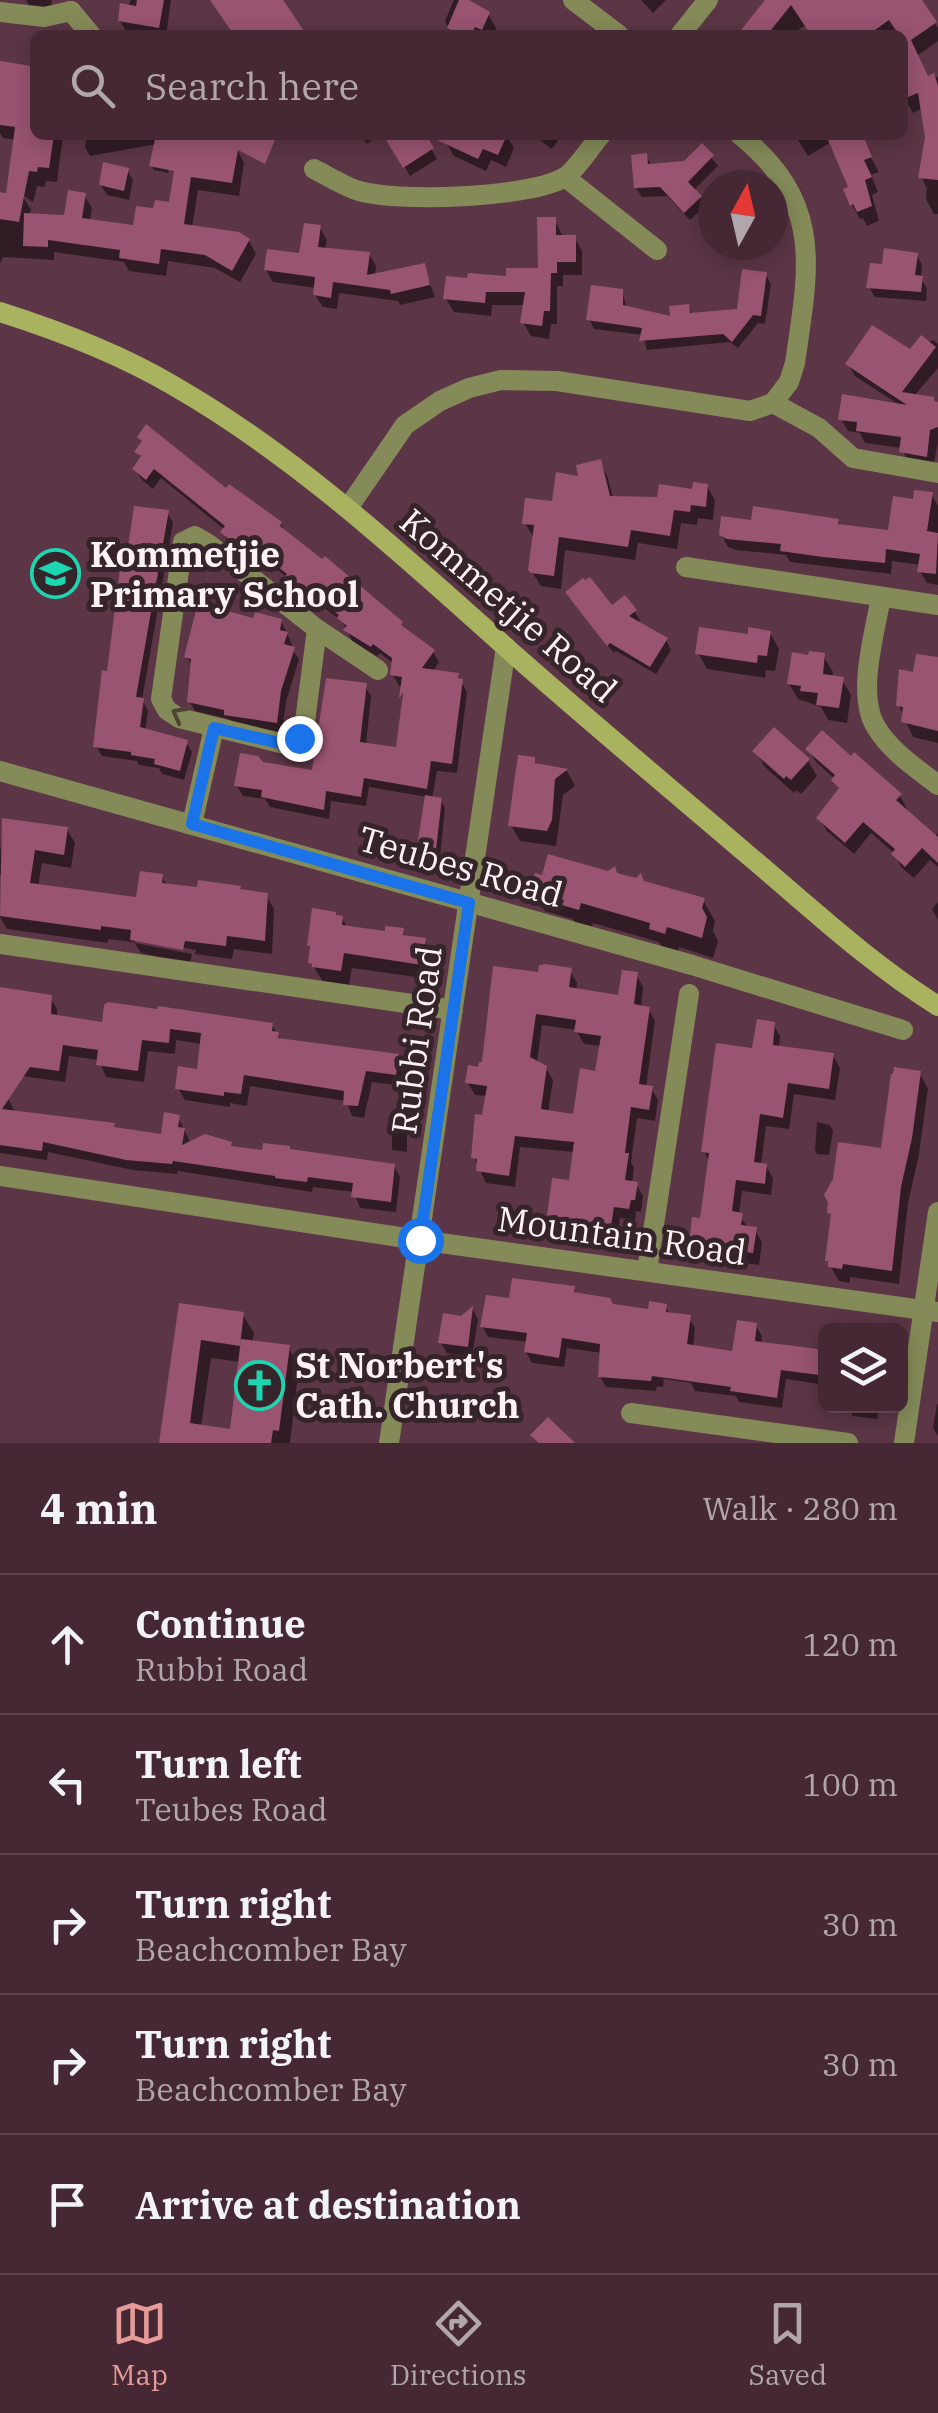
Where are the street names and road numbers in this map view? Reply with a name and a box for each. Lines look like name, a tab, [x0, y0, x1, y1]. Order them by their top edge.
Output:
street label: Kommetjie Road	[391, 498, 627, 712]
street label: Teubes Road	[354, 815, 568, 917]
street label: Rubbi Road	[380, 943, 452, 1137]
street label: Mountain Road	[495, 1195, 749, 1275]

